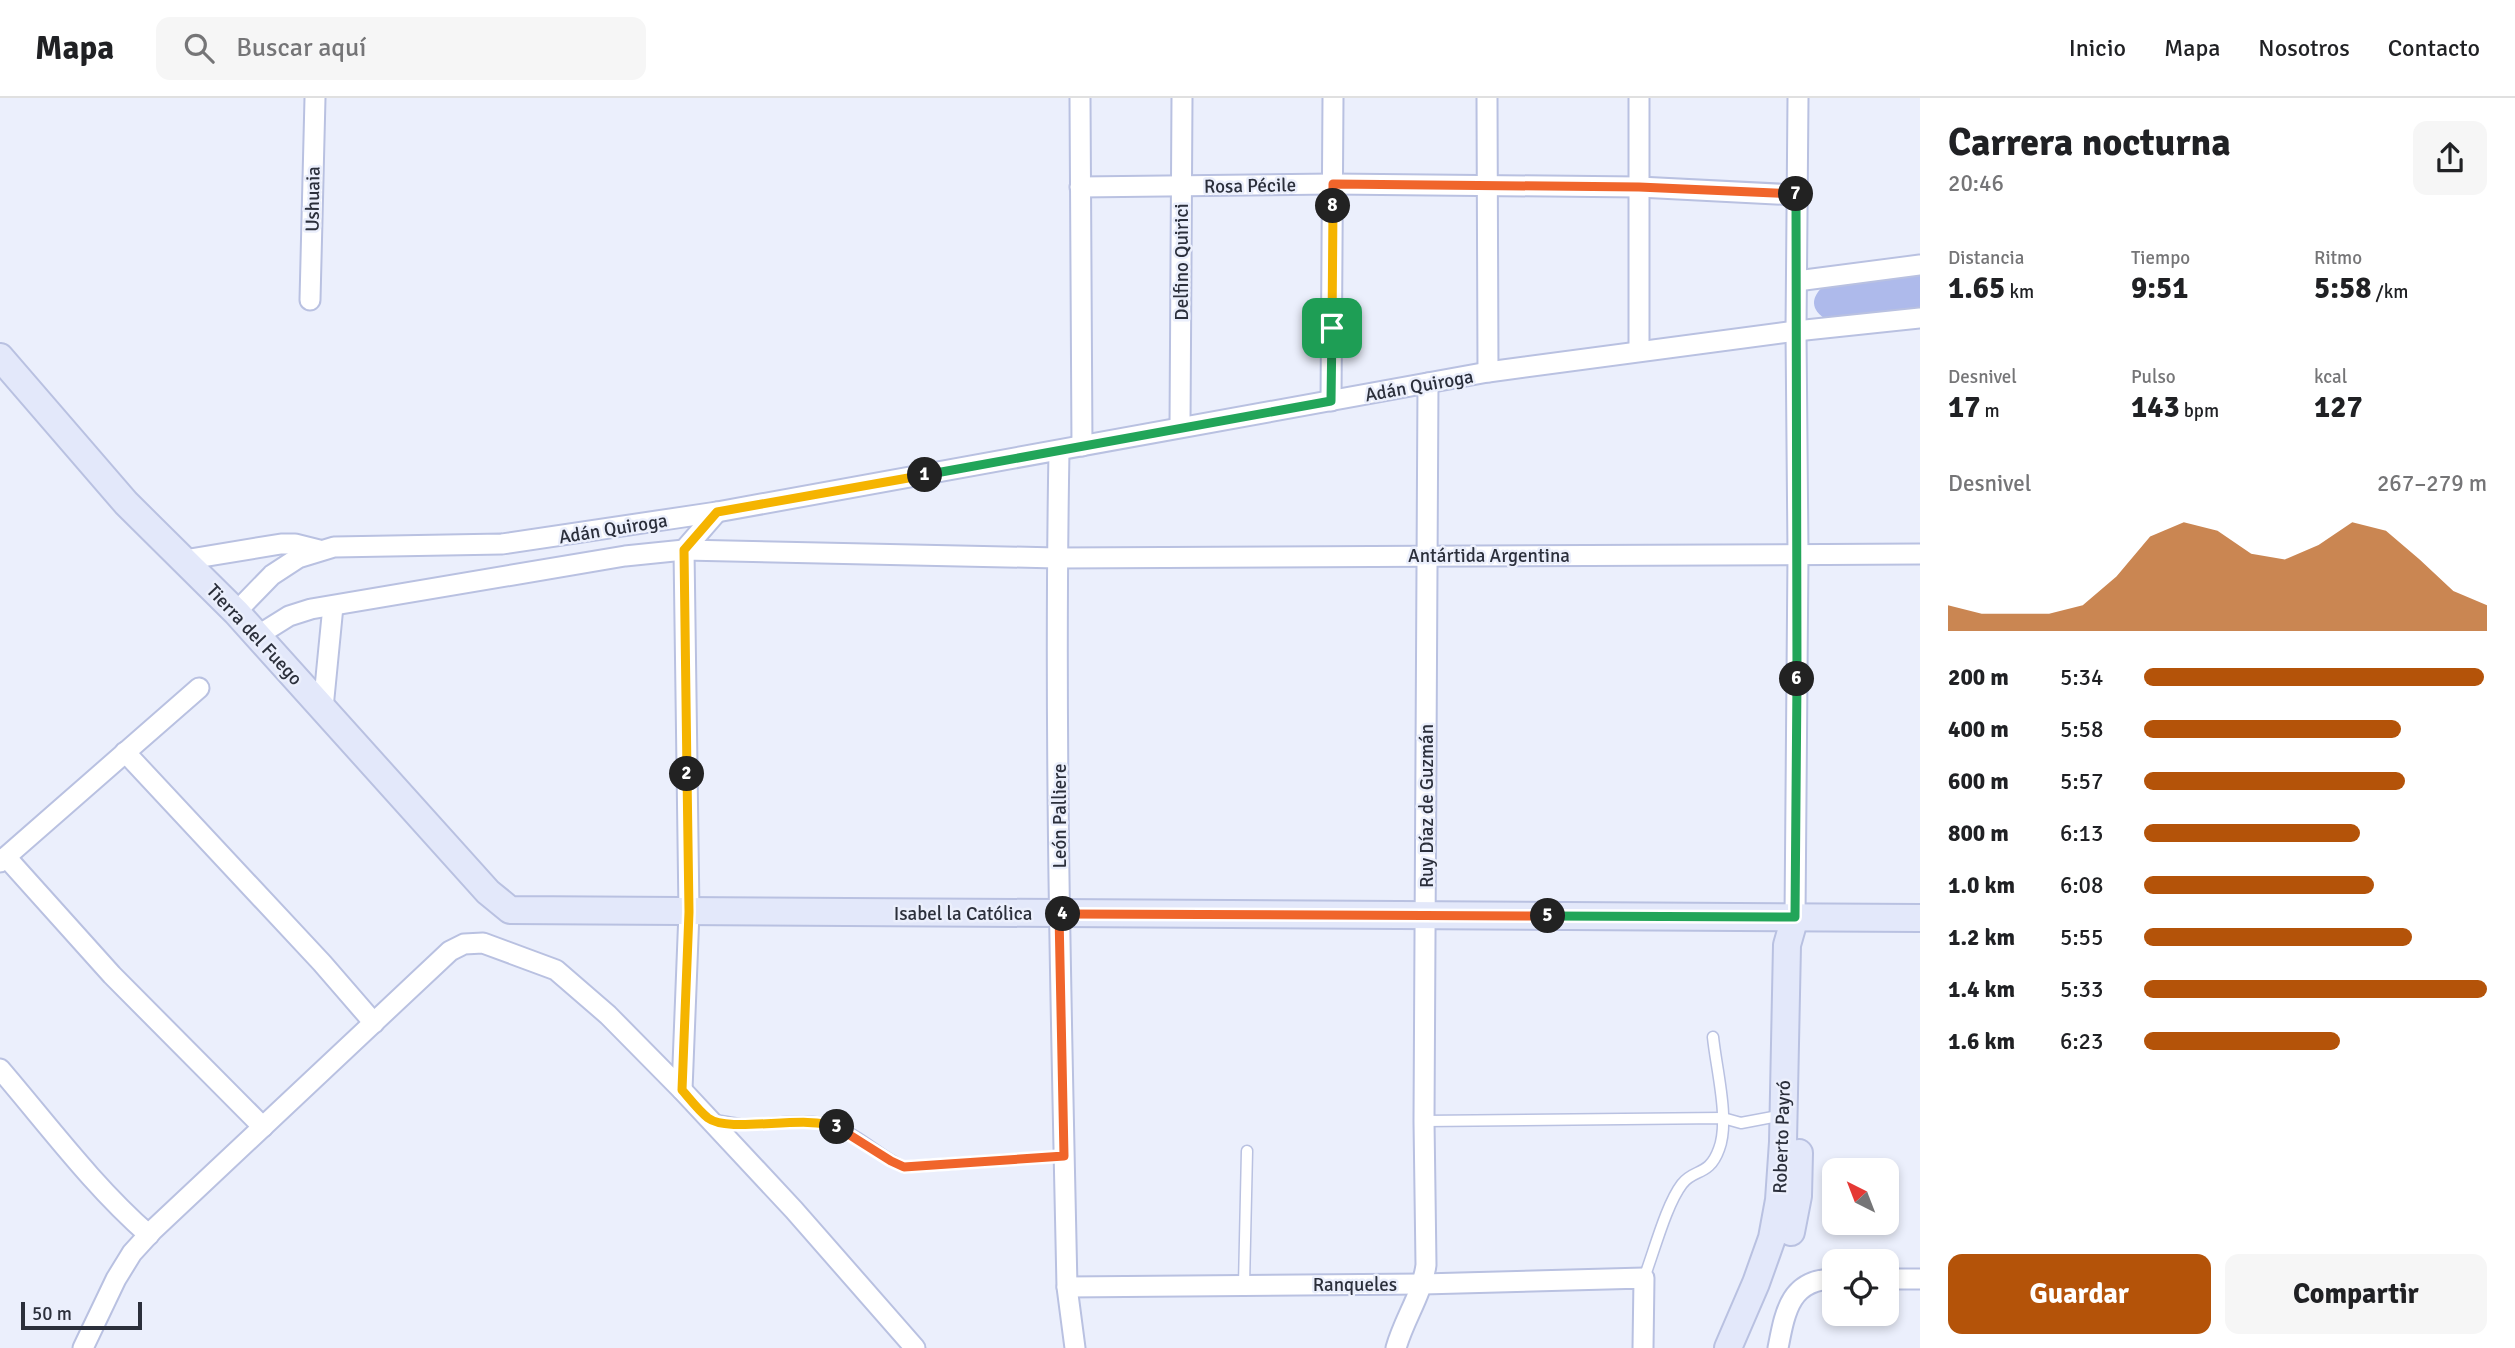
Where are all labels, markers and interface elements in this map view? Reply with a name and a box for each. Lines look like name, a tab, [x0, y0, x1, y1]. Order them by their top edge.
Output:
search box	[156, 17, 646, 80]
text: Mapa	[35, 28, 114, 69]
icon: search	[180, 29, 218, 67]
text: Buscar aquí	[236, 32, 366, 64]
text: Inicio	[2069, 33, 2126, 63]
text: Mapa	[2164, 33, 2220, 63]
text: Nosotros	[2258, 33, 2350, 63]
text: Contacto	[2388, 33, 2480, 63]
text: Carrera nocturna	[1948, 119, 2231, 166]
button: share	[2413, 121, 2487, 195]
street label: Ushuaia	[300, 166, 326, 232]
text: 20:46	[1948, 169, 2004, 198]
street label: Rosa Pécile	[1204, 173, 1296, 199]
pin: 7	[1778, 176, 1814, 212]
text: 7	[1790, 181, 1801, 205]
pin: 8	[1316, 188, 1350, 224]
text: 8	[1327, 193, 1338, 217]
street label: Delfino Quirici	[1170, 203, 1194, 321]
text: Distancia	[1948, 246, 2024, 270]
text: Tiempo	[2131, 246, 2190, 270]
text: Ritmo	[2314, 246, 2362, 270]
text: 1.65	[1948, 270, 2005, 307]
text: 9:51	[2131, 270, 2188, 307]
text: 5:58	[2314, 270, 2371, 307]
text: km	[2005, 280, 2034, 304]
text: /km	[2371, 280, 2408, 304]
pin	[1302, 298, 1362, 358]
icon: arrive	[1313, 309, 1351, 347]
street label: Adán Quiroga	[1363, 365, 1475, 407]
text: Desnivel	[1948, 365, 2017, 389]
text: Pulso	[2131, 365, 2176, 389]
text: kcal	[2314, 365, 2347, 389]
text: 17	[1948, 389, 1980, 426]
text: 143	[2131, 389, 2180, 426]
text: 127	[2314, 389, 2363, 426]
text: m	[1980, 399, 2000, 423]
text: bpm	[2180, 399, 2219, 423]
pin: 1	[908, 458, 942, 492]
text: 1	[919, 462, 930, 486]
text: Desnivel	[1948, 469, 2031, 498]
text: 267–279 m	[2377, 469, 2487, 498]
street label: Adán Quiroga	[557, 509, 669, 549]
street label: Antártida Argentina	[1408, 544, 1570, 568]
street label: Tierra del Fuego	[201, 579, 308, 691]
pin: 6	[1780, 662, 1814, 696]
text: 200 m	[1948, 663, 2009, 692]
text: 5:34	[2060, 663, 2103, 692]
text: 6	[1791, 666, 1802, 690]
text: 400 m	[1948, 715, 2009, 744]
text: 5:58	[2060, 715, 2103, 744]
street label: Ruy Díaz de Guzmán	[1415, 724, 1439, 888]
pin: 2	[670, 756, 704, 792]
text: 2	[681, 761, 692, 785]
street label: León Palliere	[1048, 763, 1072, 869]
text: 600 m	[1948, 767, 2009, 796]
text: 5:57	[2060, 767, 2103, 796]
text: 800 m	[1948, 819, 2009, 848]
text: 6:13	[2060, 819, 2103, 848]
text: 1.0 km	[1948, 871, 2015, 900]
text: 6:08	[2060, 871, 2103, 900]
pin: 4	[1046, 896, 1080, 932]
pin: 5	[1530, 898, 1566, 934]
text: 4	[1057, 901, 1068, 925]
street label: Isabel la Católica	[894, 902, 1032, 926]
text: 5	[1542, 903, 1553, 927]
text: 1.2 km	[1948, 923, 2015, 952]
text: 5:55	[2060, 923, 2103, 952]
text: 1.4 km	[1948, 975, 2015, 1004]
text: 5:33	[2060, 975, 2103, 1004]
text: 1.6 km	[1948, 1027, 2015, 1056]
text: 6:23	[2060, 1027, 2103, 1056]
street label: Roberto Payró	[1768, 1080, 1796, 1194]
pin: 3	[820, 1110, 854, 1144]
text: 3	[831, 1114, 842, 1138]
north arrow	[1822, 1158, 1899, 1236]
map controls	[1822, 1158, 1899, 1326]
button: locate	[1822, 1249, 1899, 1326]
button: Guardar	[1948, 1254, 2211, 1334]
button: Compartir	[2225, 1254, 2487, 1334]
street label: Ranqueles	[1313, 1273, 1397, 1297]
scale bar	[21, 1299, 142, 1331]
text: 50 m	[32, 1302, 72, 1326]

